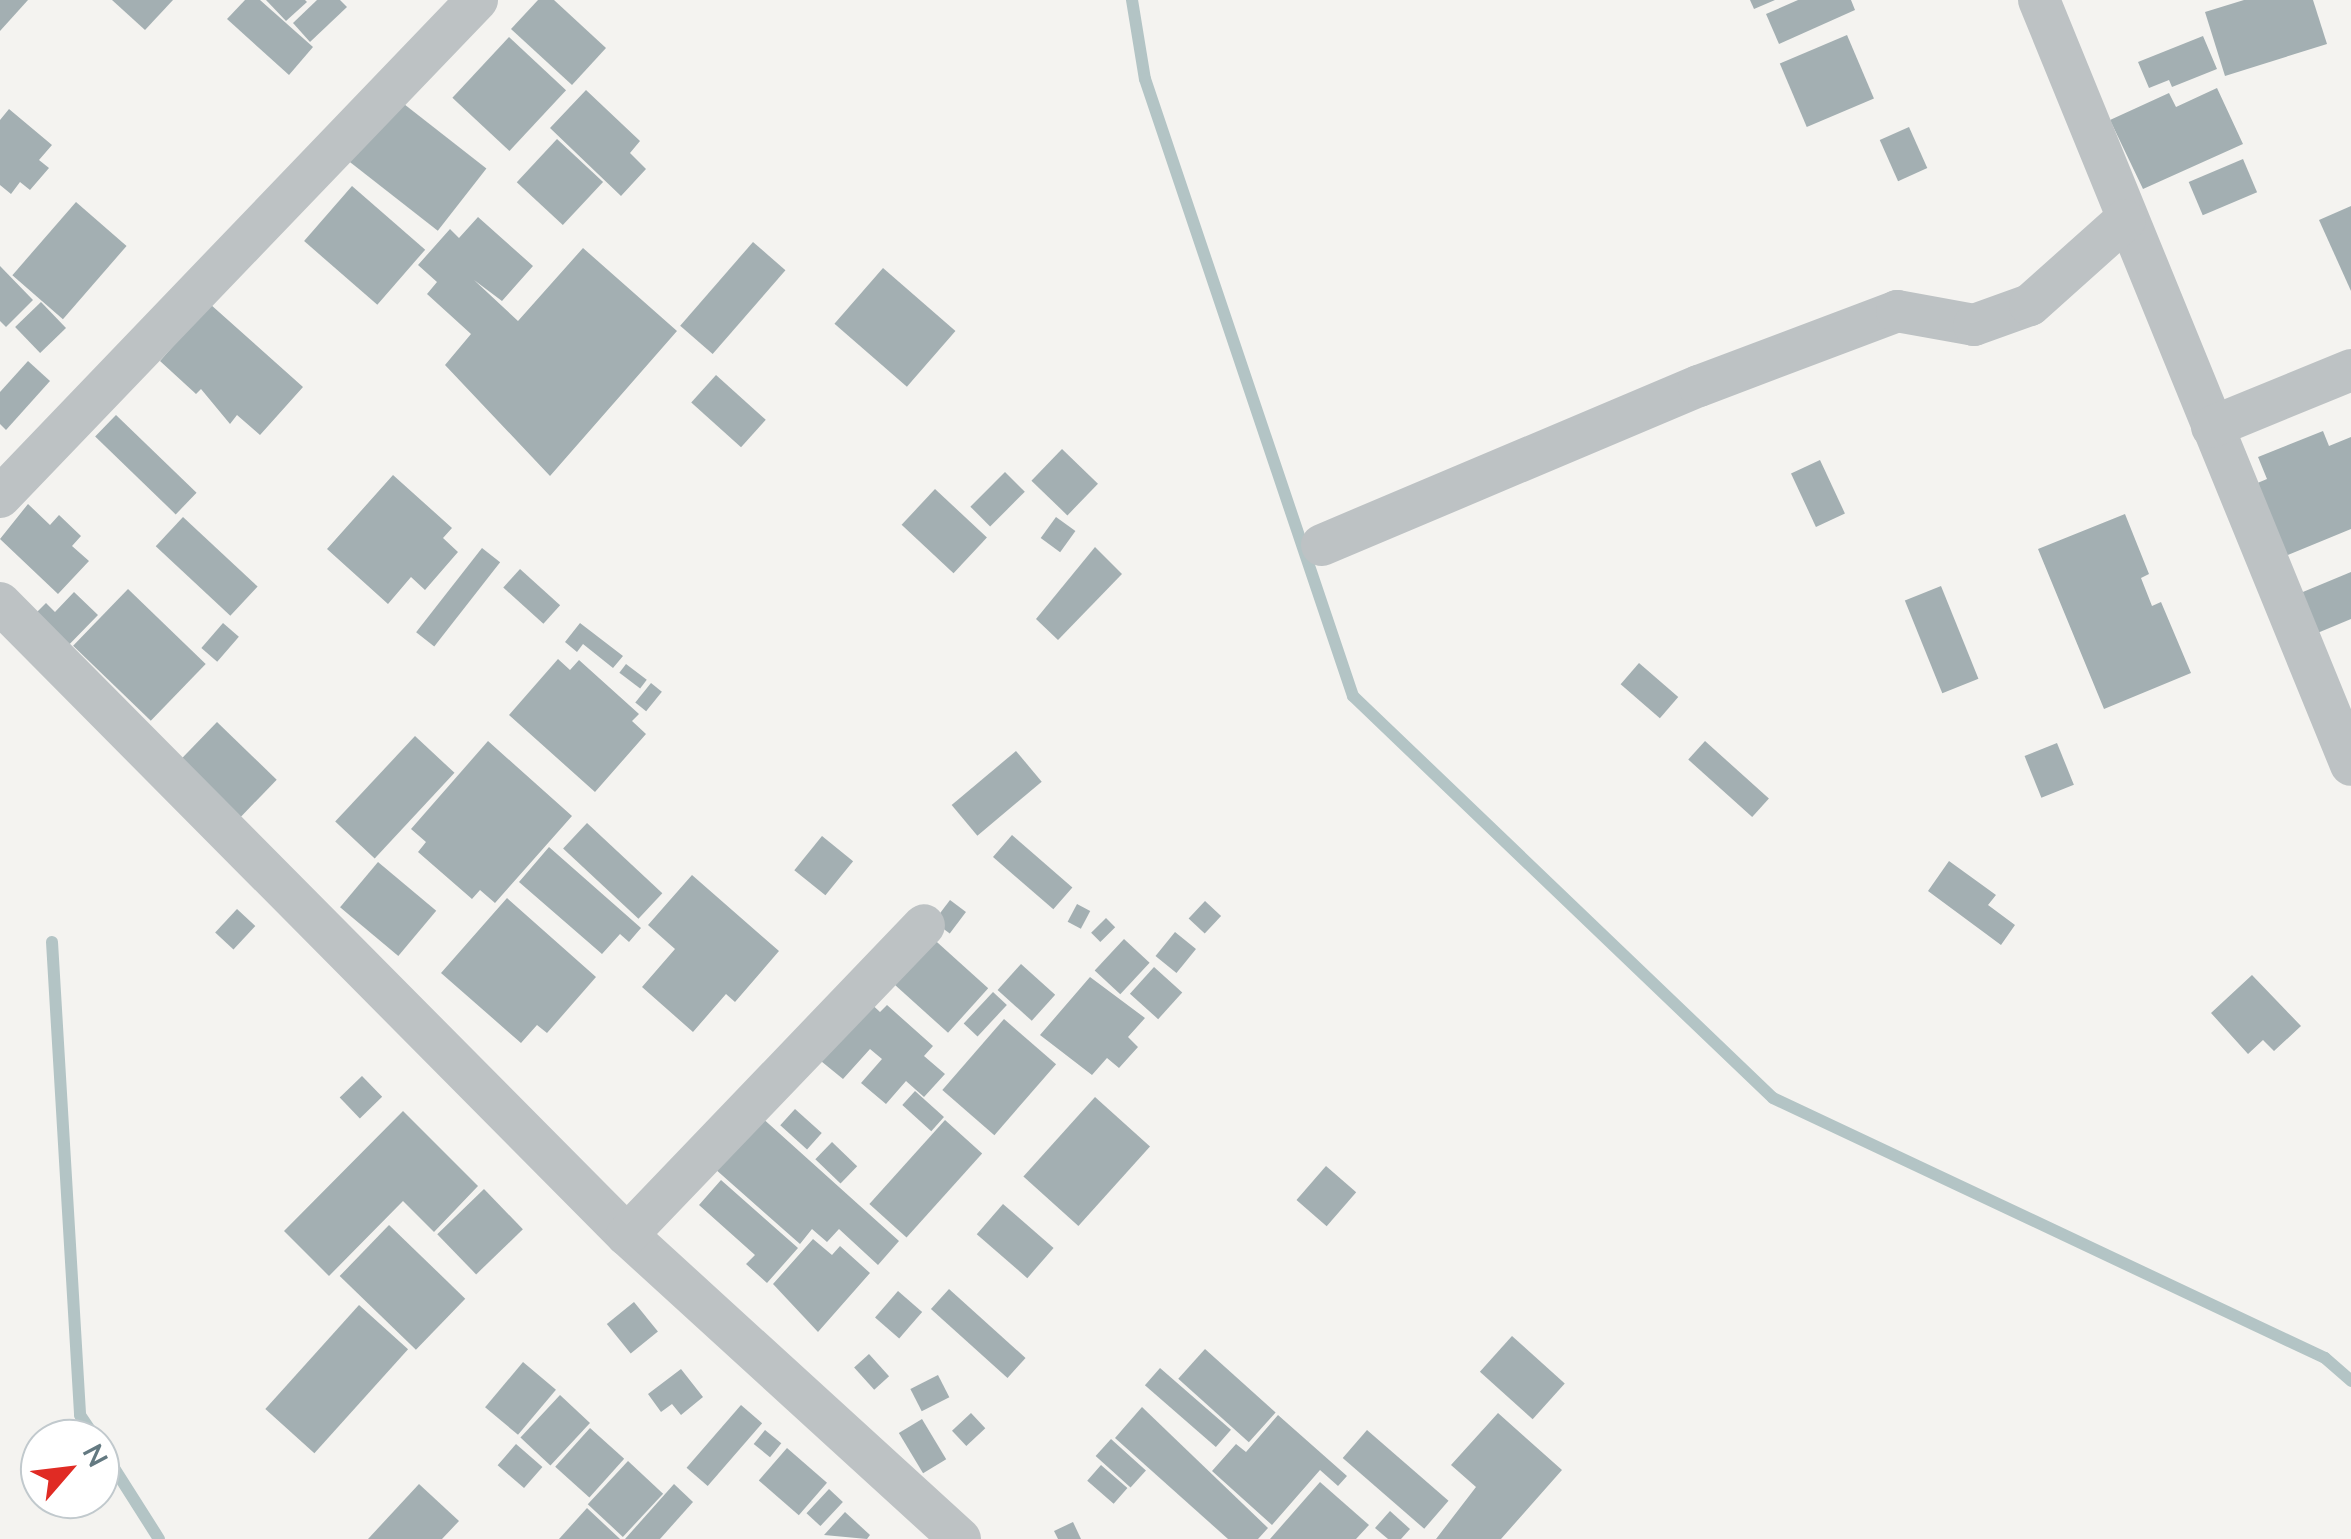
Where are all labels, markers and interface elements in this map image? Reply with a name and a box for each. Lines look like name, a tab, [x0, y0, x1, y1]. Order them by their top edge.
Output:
north arrow	[20, 1419, 120, 1519]
text: N	[73, 1438, 116, 1474]

